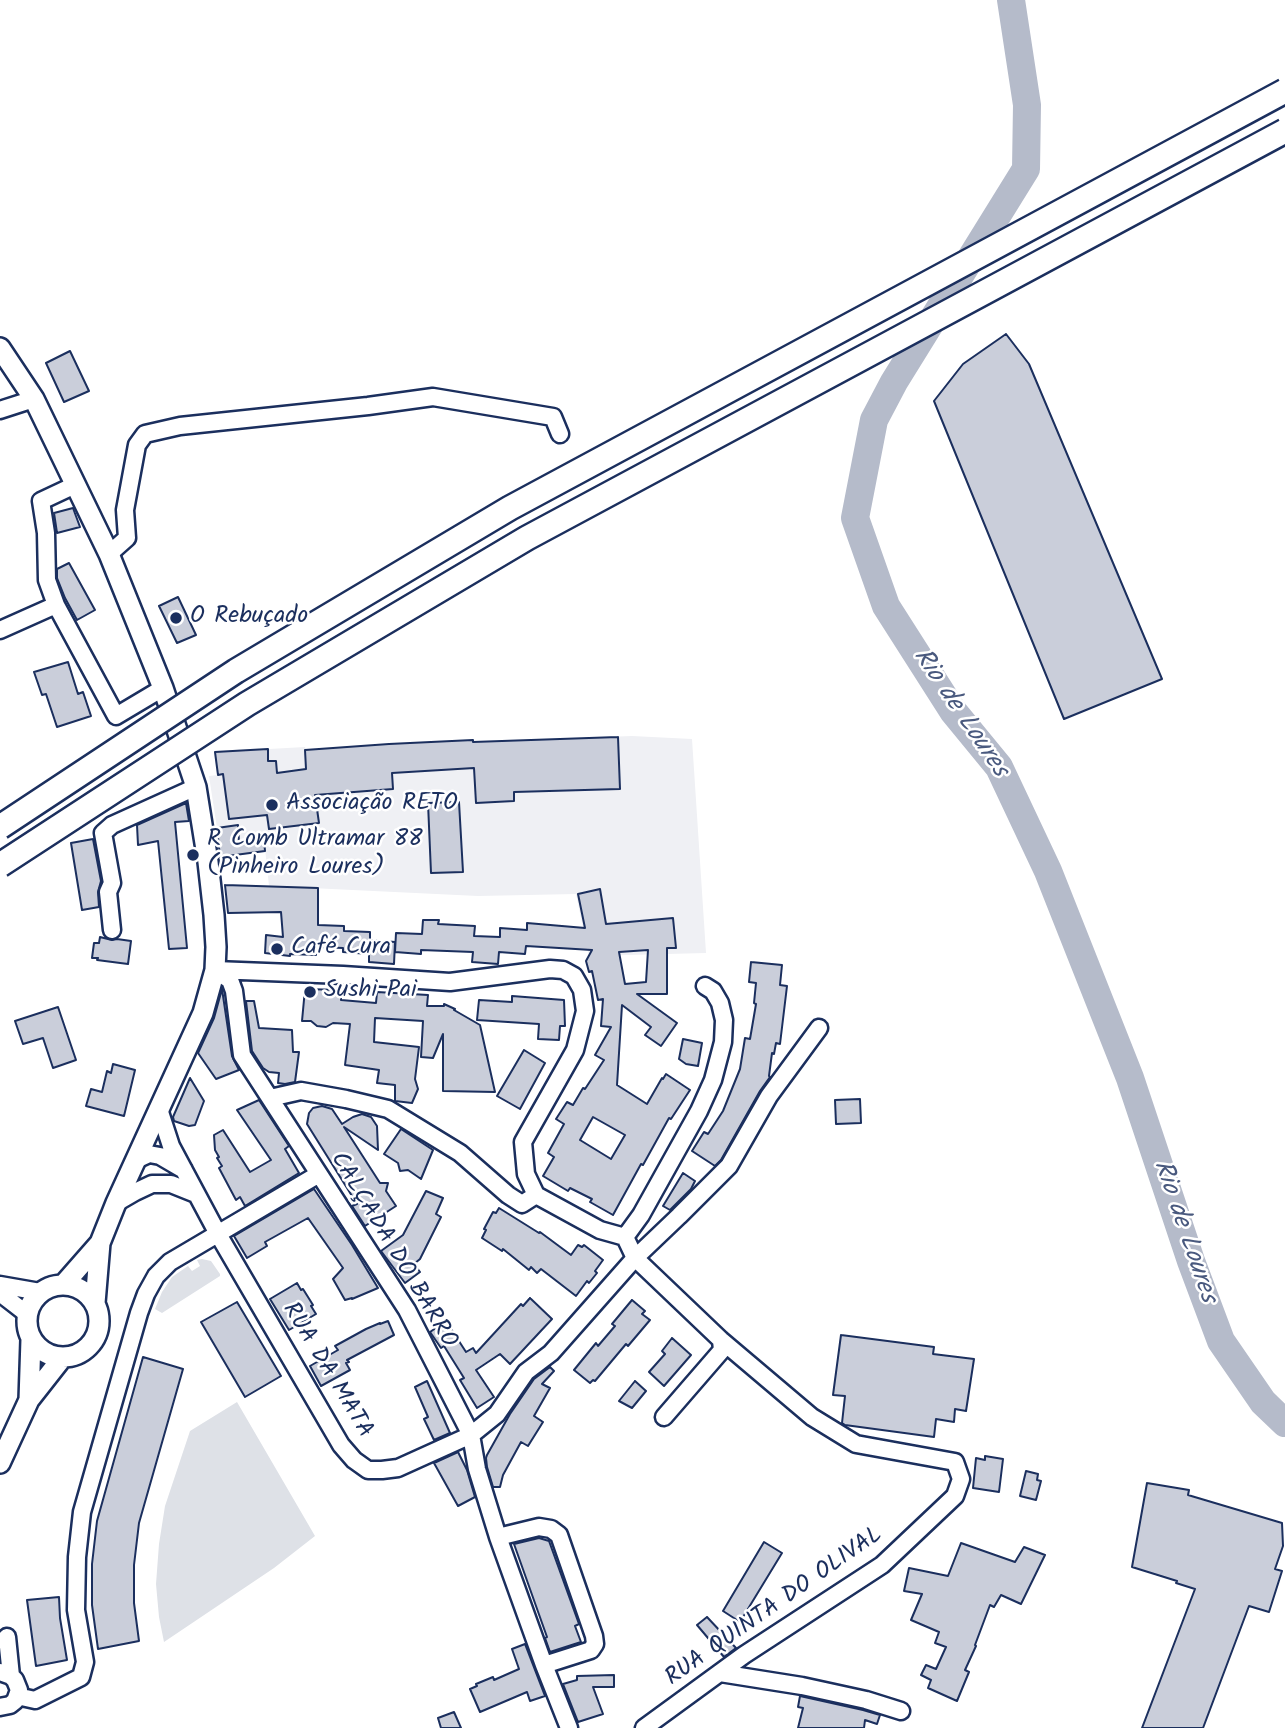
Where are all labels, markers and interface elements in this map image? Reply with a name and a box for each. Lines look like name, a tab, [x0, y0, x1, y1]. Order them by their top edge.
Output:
place label: O Rebuçado	[190, 604, 308, 632]
marker: O Rebuçado	[168, 610, 184, 626]
water label: Rio de Loures	[905, 644, 1013, 784]
place label: Associação RETO	[286, 791, 458, 819]
marker: Associação RETO	[264, 797, 280, 813]
place label: R Comb Ultramar 88 (Pinheiro Loures)	[207, 827, 423, 883]
marker: R Comb Ultramar 88 (Pinheiro Loures)	[185, 847, 201, 863]
place label: Café Cura	[291, 935, 391, 963]
marker: Café Cura	[269, 941, 285, 957]
place label: Sushi Pai	[324, 978, 417, 1006]
marker: Sushi Pai	[302, 984, 318, 1000]
street label: CALÇADA DO BARRO	[322, 1148, 462, 1354]
water label: Rio de Loures	[1144, 1157, 1222, 1307]
street label: RUA DA MATA	[274, 1298, 378, 1444]
street label: RUA QUINTA DO OLIVAL	[661, 1522, 889, 1694]

